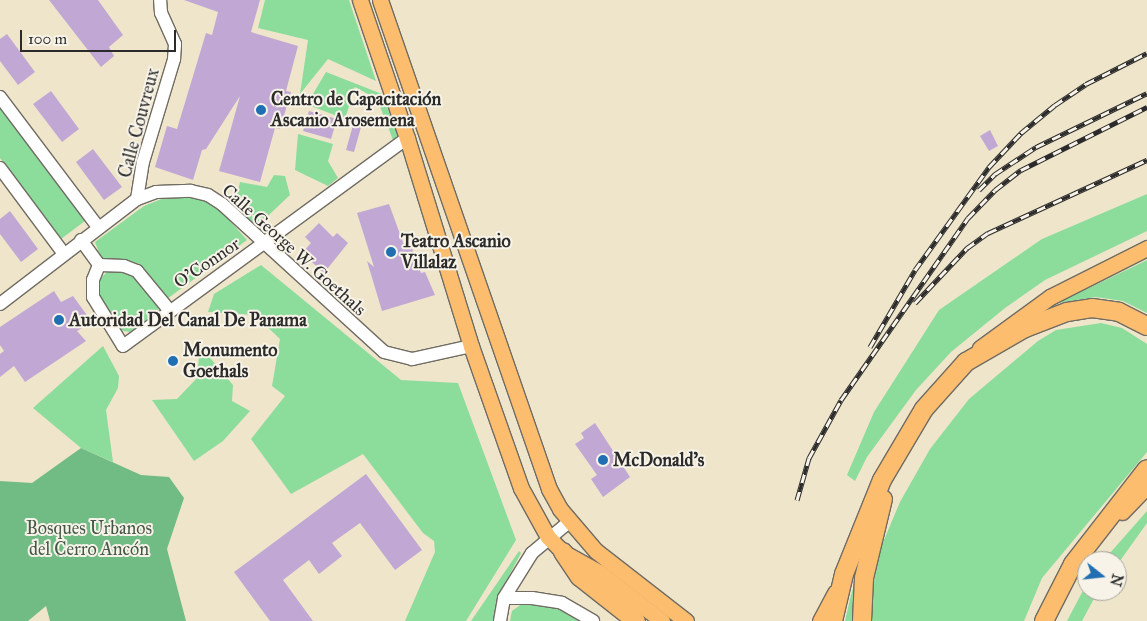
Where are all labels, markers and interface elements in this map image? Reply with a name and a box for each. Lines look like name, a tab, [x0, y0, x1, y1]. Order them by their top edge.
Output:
scale bar	[22, 20, 179, 52]
text: 100 m	[28, 30, 67, 48]
street label: Calle Couvreux	[114, 66, 164, 180]
place label: Centro de Capacitación Ascanio Arosemena	[271, 89, 441, 132]
marker: Centro de Capacitación Ascanio Arosemena	[255, 104, 267, 116]
street label: Calle George W. Goethals	[218, 180, 370, 320]
place label: Teatro Ascanio Villalaz	[401, 231, 511, 274]
street label: O'Connor	[170, 233, 244, 293]
marker: Teatro Ascanio Villalaz	[385, 246, 397, 258]
place label: Autoridad Del Canal De Panama	[69, 309, 307, 331]
marker: Autoridad Del Canal De Panama	[53, 314, 65, 326]
place label: Monumento Goethals	[183, 340, 278, 382]
marker: Monumento Goethals	[167, 355, 179, 367]
place label: McDonald's	[613, 449, 704, 471]
marker: McDonald's	[597, 454, 609, 466]
park label: Bosques Urbanos del Cerro Ancón	[26, 518, 152, 560]
north arrow	[1077, 551, 1127, 601]
text: N	[1106, 572, 1126, 588]

